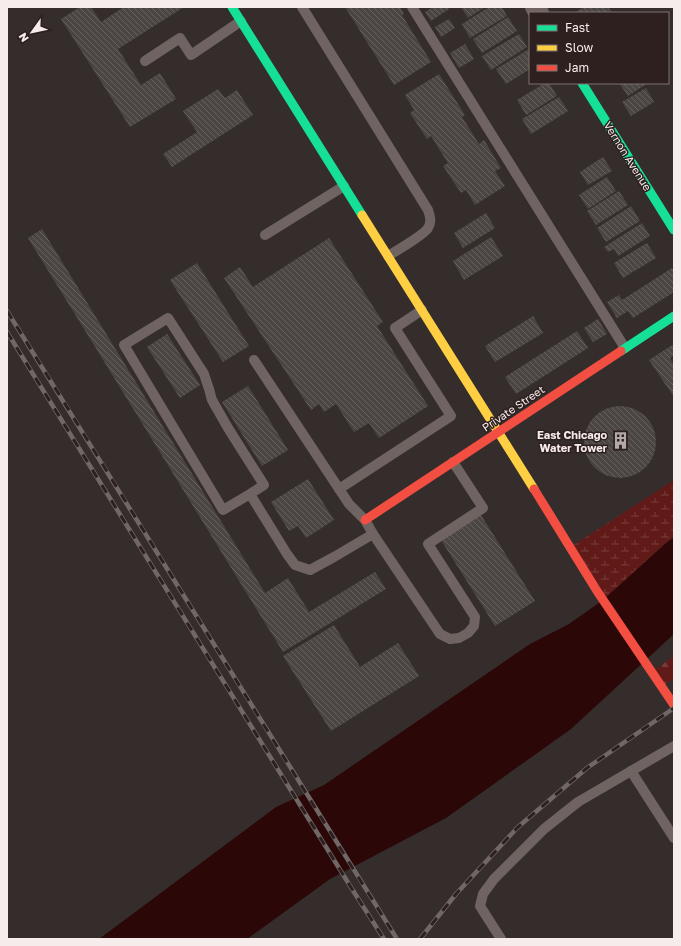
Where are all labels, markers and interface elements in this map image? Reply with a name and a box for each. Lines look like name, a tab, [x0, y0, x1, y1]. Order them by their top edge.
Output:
north arrow	[12, 12, 52, 52]
legend	[529, 12, 669, 84]
text: Fast	[565, 20, 590, 35]
text: N	[15, 31, 31, 45]
text: Slow	[565, 40, 593, 55]
text: Jam	[565, 60, 589, 75]
street label: Vernon Avenue	[602, 119, 654, 193]
street label: Private Street	[479, 382, 547, 434]
place label: East Chicago Water Tower	[537, 428, 608, 454]
building icon: East Chicago Water Tower	[610, 430, 630, 450]

